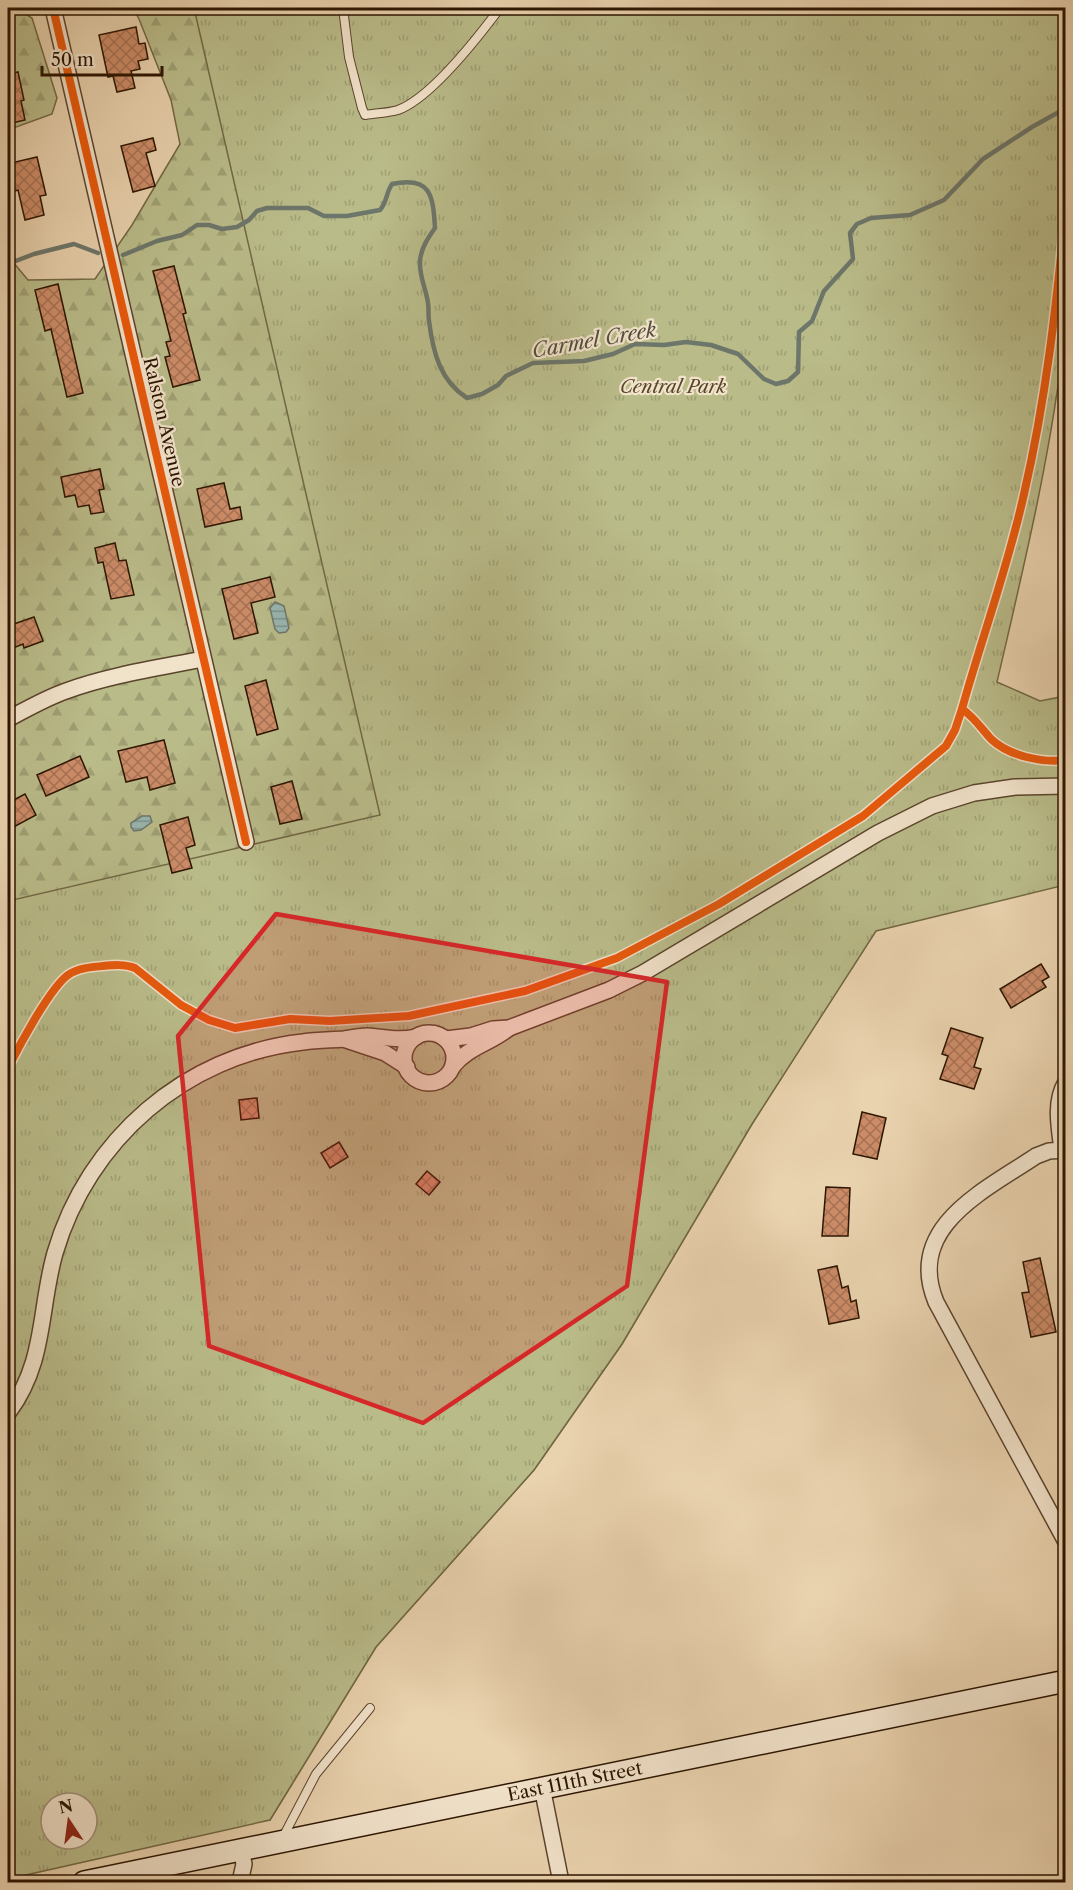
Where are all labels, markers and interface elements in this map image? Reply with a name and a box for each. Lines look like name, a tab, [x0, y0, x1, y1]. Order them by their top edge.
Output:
scale bar	[42, 39, 162, 77]
text: 50 m	[51, 49, 94, 71]
water label: Carmel Creek	[530, 317, 659, 363]
street label: Ralston Avenue	[138, 355, 190, 489]
park label: Central Park	[620, 376, 727, 398]
street label: East 111th Street	[505, 1757, 645, 1806]
north arrow	[39, 1791, 99, 1851]
text: N	[57, 1795, 75, 1818]

